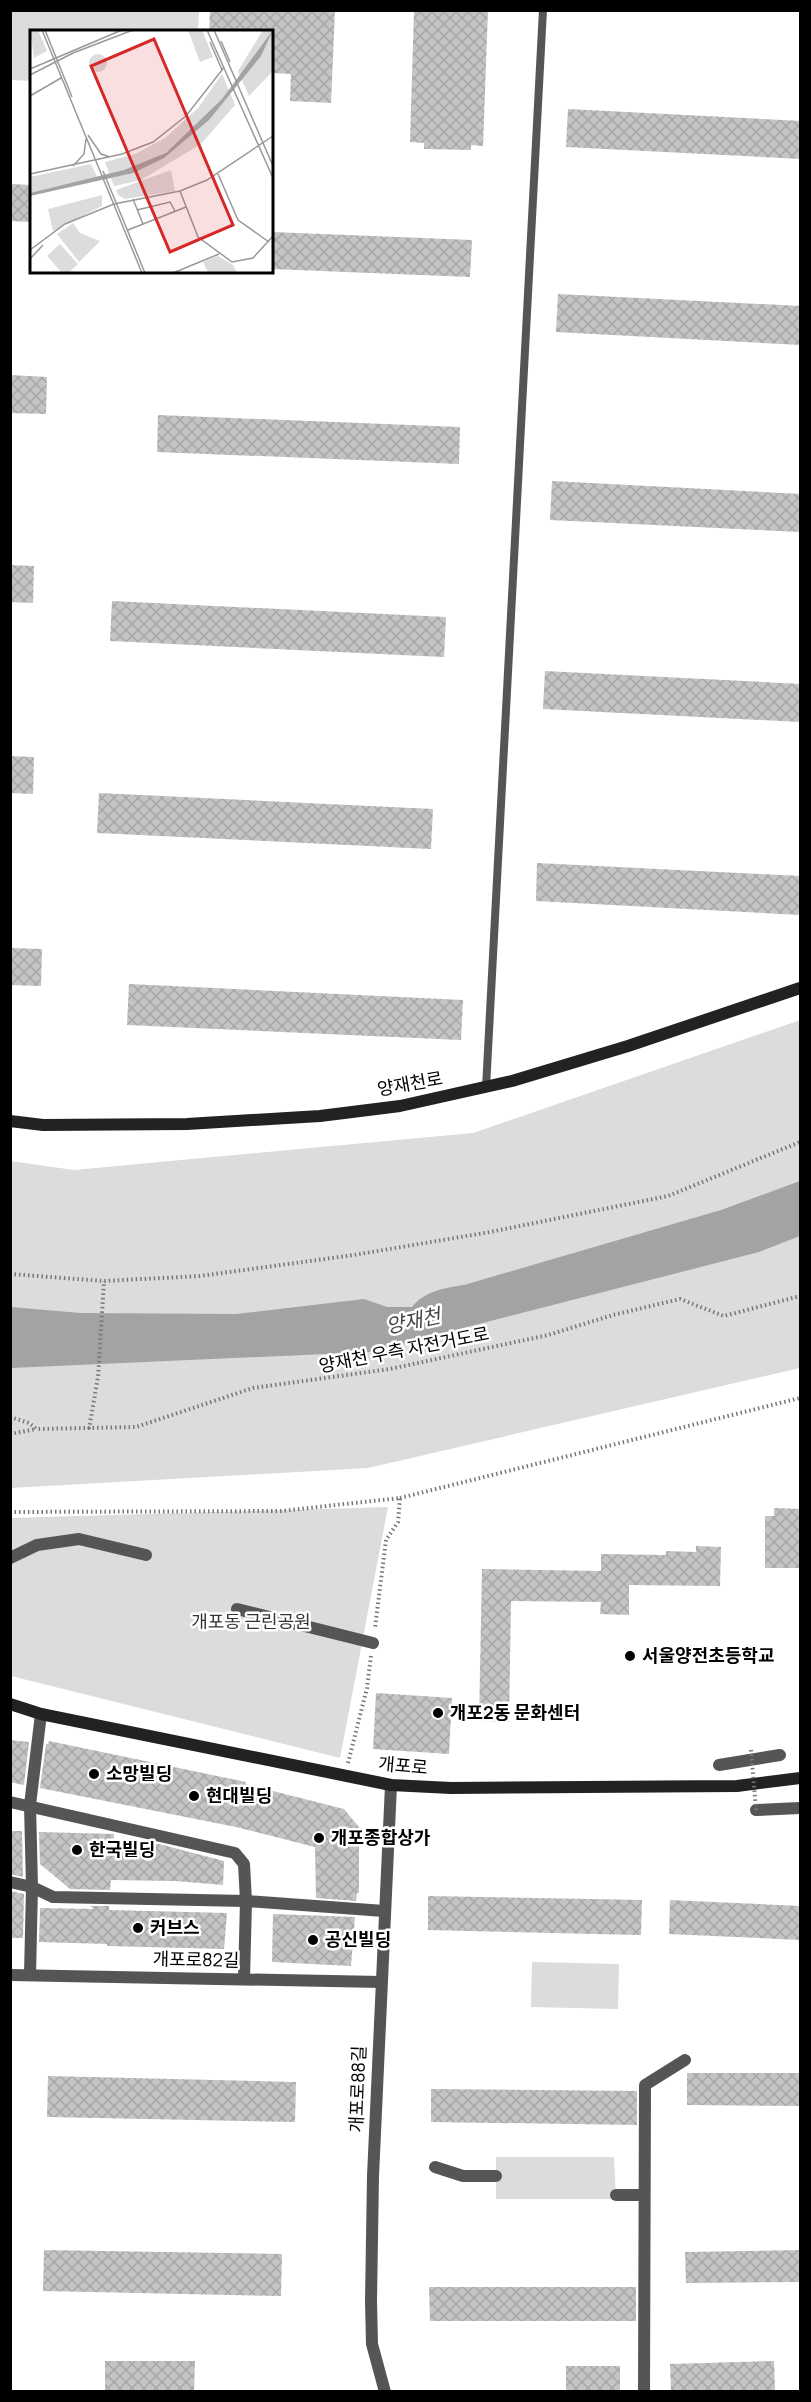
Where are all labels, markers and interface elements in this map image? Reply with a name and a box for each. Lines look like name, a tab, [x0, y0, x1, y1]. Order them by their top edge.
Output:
inset map	[30, 30, 273, 273]
street label: 양재천로	[375, 1065, 445, 1101]
water label: 양재천	[383, 1301, 445, 1339]
street label: 양재천 우측 자전거도로	[317, 1321, 491, 1377]
park label: 개포동 근린공원	[191, 1609, 311, 1633]
place label: 서울양전초등학교	[642, 1643, 774, 1667]
marker: 서울양전초등학교	[623, 1649, 637, 1663]
place label: 개포2동 문화센터	[450, 1700, 580, 1724]
marker: 개포2동 문화센터	[431, 1706, 445, 1720]
street label: 개포로	[377, 1751, 429, 1779]
place label: 소망빌딩	[106, 1761, 172, 1785]
marker: 소망빌딩	[87, 1767, 101, 1781]
place label: 현대빌딩	[206, 1783, 272, 1807]
marker: 현대빌딩	[187, 1789, 201, 1803]
place label: 개포종합상가	[331, 1825, 431, 1849]
marker: 개포종합상가	[312, 1831, 326, 1845]
place label: 한국빌딩	[89, 1837, 155, 1861]
marker: 한국빌딩	[70, 1843, 84, 1857]
place label: 커브스	[150, 1915, 200, 1939]
marker: 커브스	[131, 1921, 145, 1935]
place label: 공신빌딩	[325, 1927, 391, 1951]
marker: 공신빌딩	[306, 1933, 320, 1947]
street label: 개포로82길	[152, 1946, 240, 1972]
street label: 개포로88길	[343, 2045, 371, 2133]

